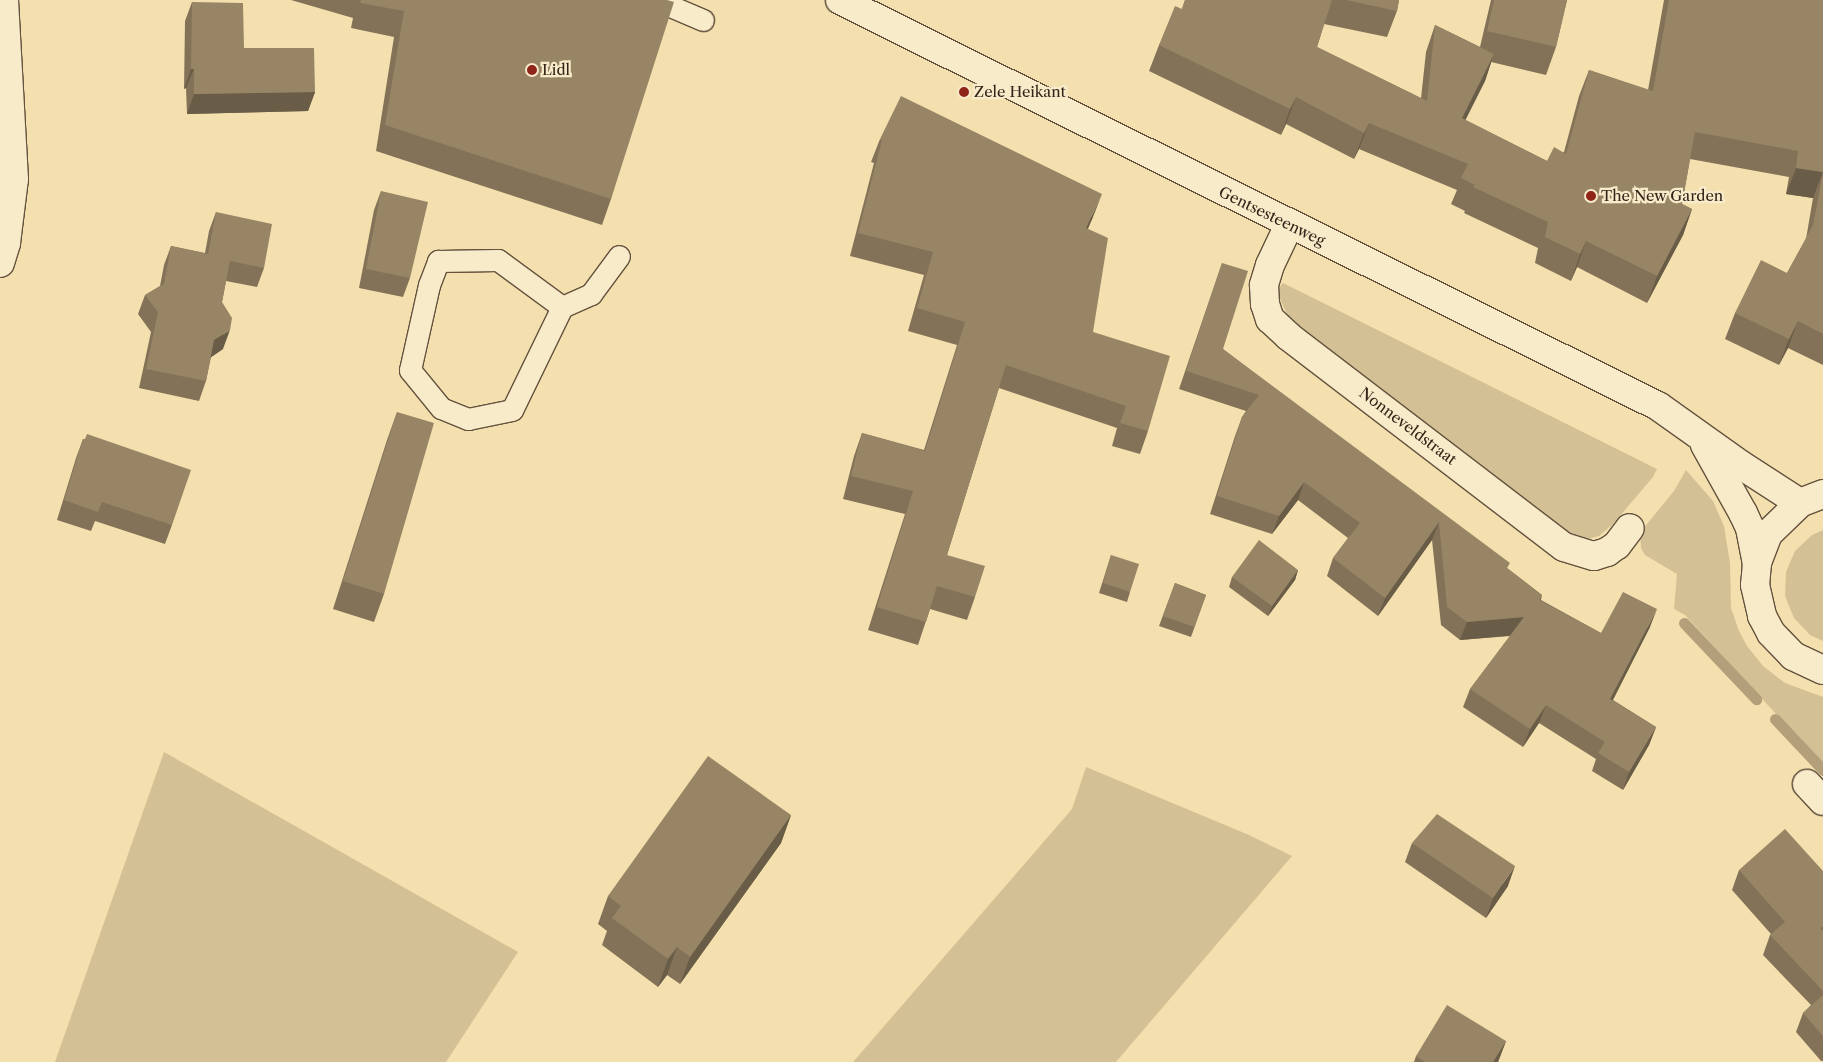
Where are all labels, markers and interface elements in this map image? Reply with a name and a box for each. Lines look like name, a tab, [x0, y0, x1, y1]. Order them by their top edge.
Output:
place label: Lidl	[542, 61, 570, 79]
marker: Lidl	[526, 64, 538, 76]
place label: Zele Heikant	[974, 83, 1066, 101]
marker: Zele Heikant	[958, 86, 970, 98]
street label: Gentsesteenweg	[1216, 182, 1328, 250]
place label: The New Garden	[1601, 187, 1724, 205]
marker: The New Garden	[1585, 190, 1597, 202]
street label: Nonneveldstraat	[1356, 384, 1460, 468]

